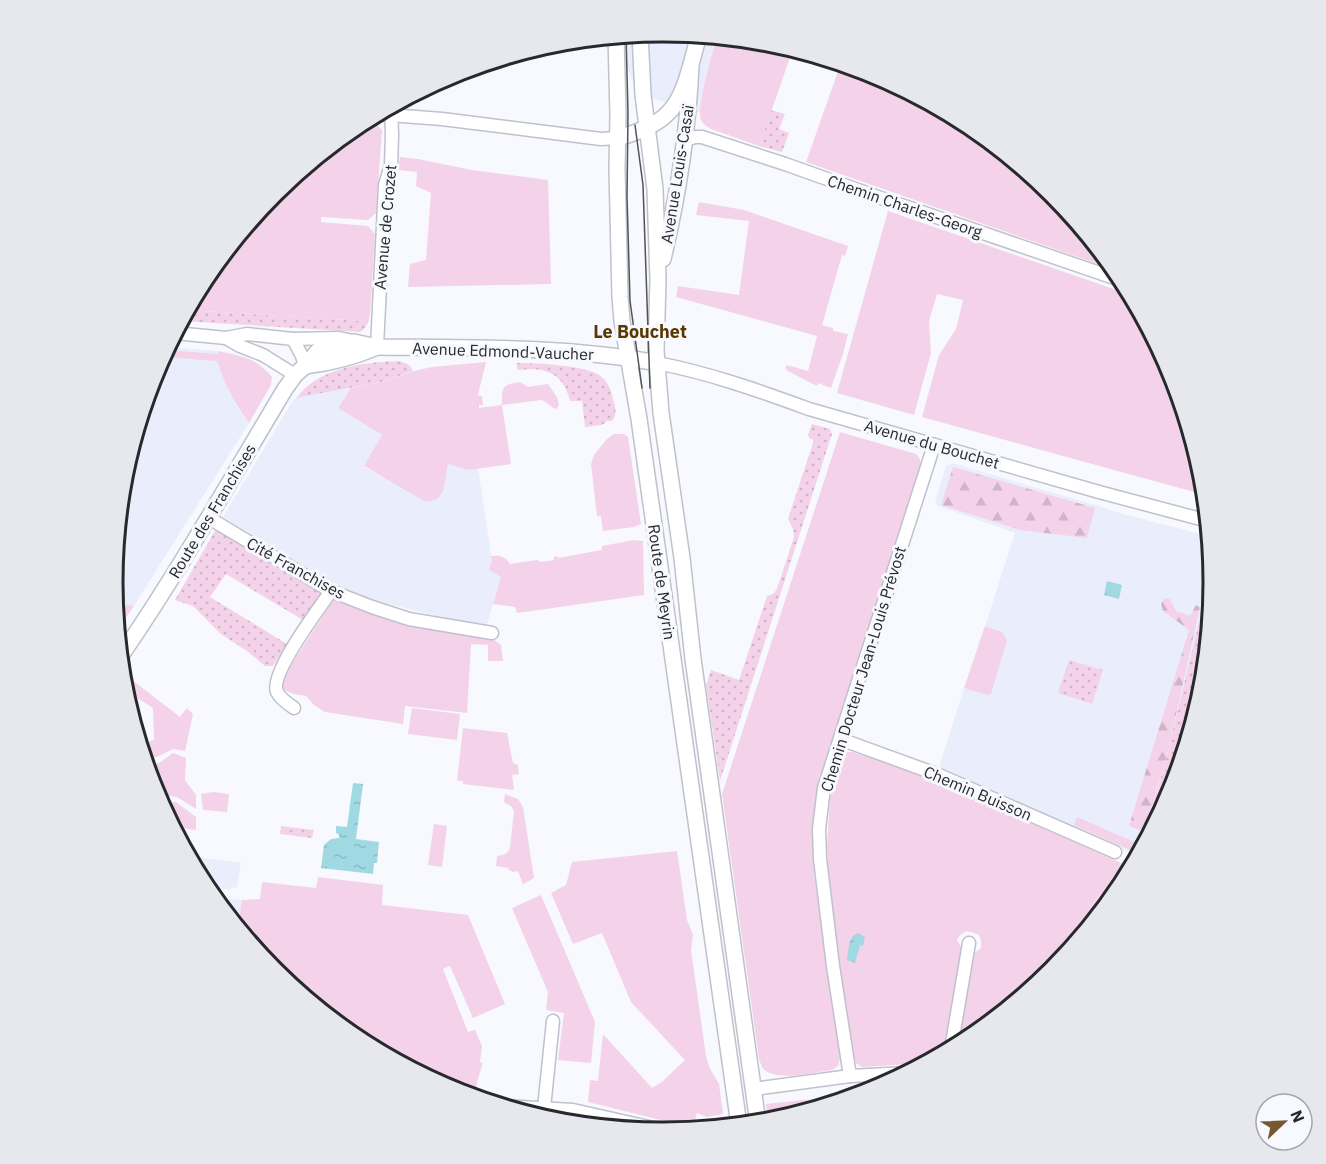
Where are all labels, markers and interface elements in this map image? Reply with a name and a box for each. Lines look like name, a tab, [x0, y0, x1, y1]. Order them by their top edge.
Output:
street label: Avenue Louis-Casaï	[656, 102, 698, 245]
street label: Avenue de Crozet	[370, 164, 400, 290]
street label: Chemin Charles-Georg	[825, 170, 985, 242]
district label: Le Bouchet	[593, 320, 687, 343]
street label: Avenue Edmond-Vaucher	[412, 338, 594, 364]
street label: Avenue du Bouchet	[862, 415, 1002, 473]
street label: Route des Franchises	[164, 440, 260, 582]
street label: Route de Meyrin	[644, 523, 680, 641]
street label: Cité Franchises	[243, 533, 349, 603]
street label: Chemin Docteur Jean-Louis Prévost	[816, 544, 910, 794]
street label: Chemin Buisson	[921, 761, 1035, 825]
north arrow	[1254, 1092, 1314, 1152]
text: N	[1286, 1107, 1309, 1125]

